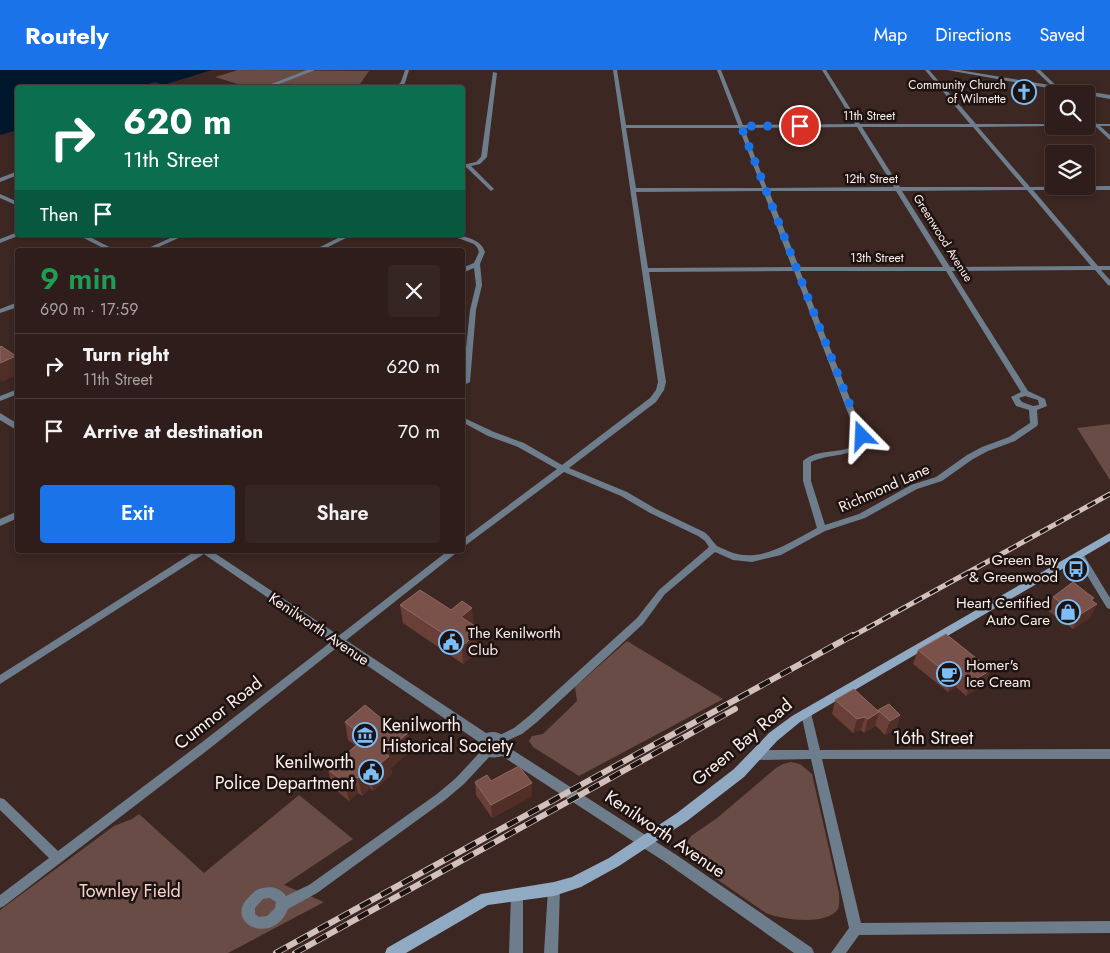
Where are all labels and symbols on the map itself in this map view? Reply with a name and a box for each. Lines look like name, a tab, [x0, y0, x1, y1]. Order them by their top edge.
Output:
place label: Community Church of Wilmette	[908, 76, 1006, 108]
church icon: Community Church of Wilmette	[1011, 79, 1037, 105]
pin	[779, 105, 821, 147]
street label: 11th Street	[843, 107, 895, 125]
street label: 12th Street	[844, 170, 898, 188]
street label: Greenwood Avenue	[909, 191, 977, 285]
street label: 13th Street	[850, 249, 904, 267]
position arrow	[835, 409, 887, 461]
street label: Richmond Lane	[835, 458, 933, 518]
place label: Green Bay & Greenwood	[969, 549, 1058, 588]
bus stop icon: Green Bay & Greenwood	[1063, 556, 1089, 582]
street label: Kenilworth Avenue	[264, 587, 374, 671]
place label: Heart Certified Auto Care	[956, 592, 1050, 631]
shop icon: Heart Certified Auto Care	[1055, 599, 1081, 625]
place label: The Kenilworth Club	[468, 622, 561, 661]
public building icon: The Kenilworth Club	[438, 629, 464, 655]
place label: Homer's Ice Cream	[966, 654, 1031, 693]
cafe icon: Homer's Ice Cream	[936, 661, 962, 687]
street label: Cumnor Road	[168, 670, 268, 756]
street label: Green Bay Road	[686, 692, 798, 792]
place label: Kenilworth Historical Society	[382, 712, 513, 759]
museum icon: Kenilworth Historical Society	[352, 722, 378, 748]
street label: 16th Street	[893, 725, 974, 751]
place label: Kenilworth Police Department	[215, 749, 355, 796]
public building icon: Kenilworth Police Department	[358, 759, 384, 785]
street label: Kenilworth Avenue	[600, 784, 730, 884]
park label: Townley Field	[79, 878, 181, 904]

